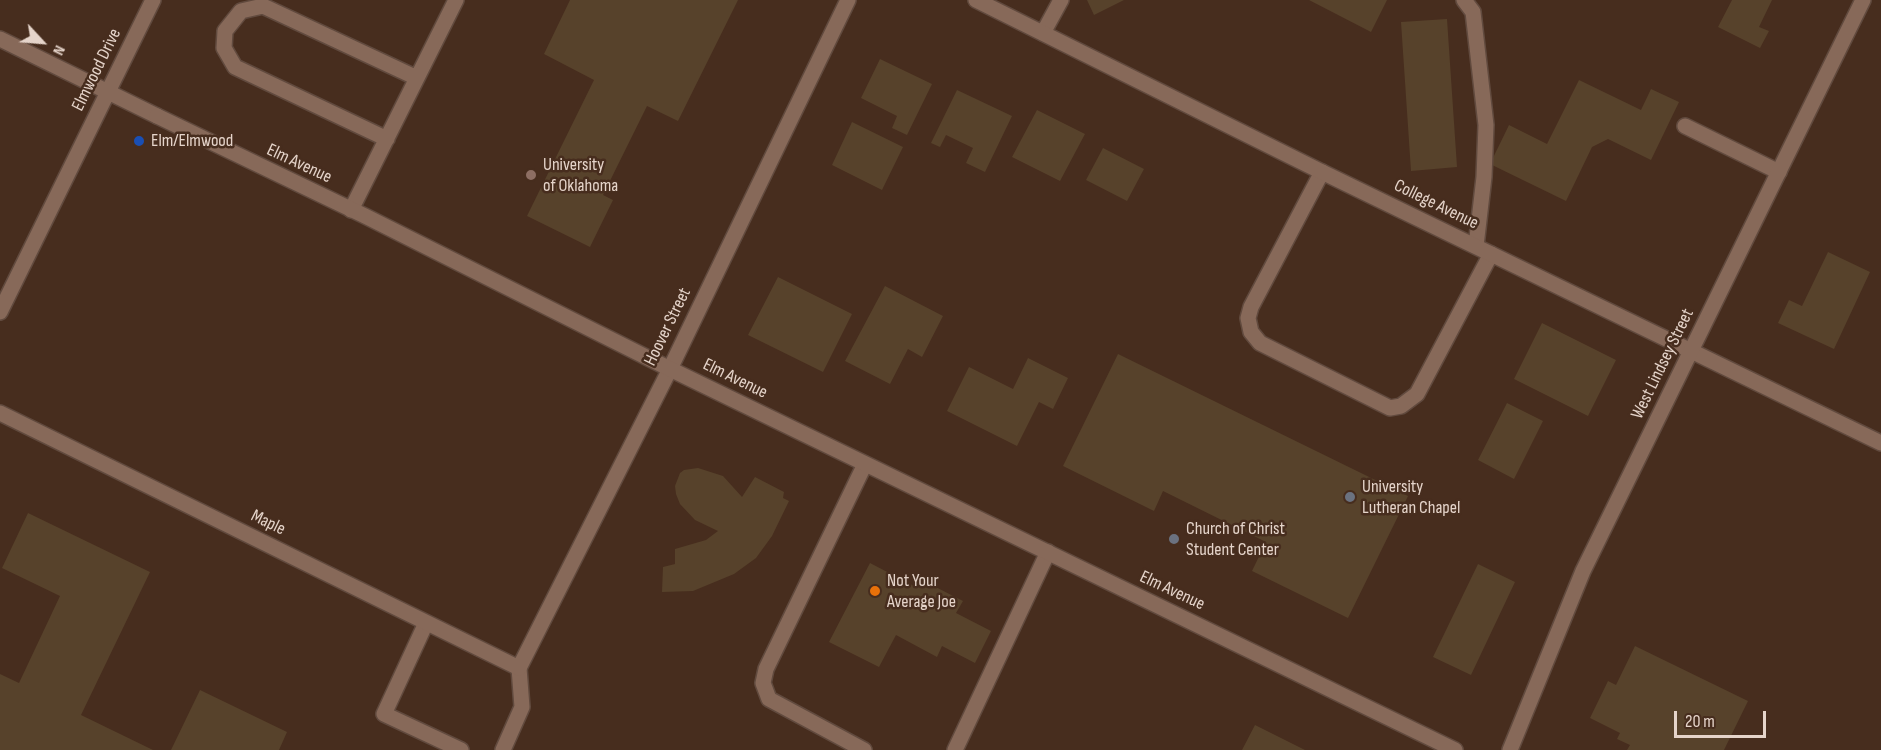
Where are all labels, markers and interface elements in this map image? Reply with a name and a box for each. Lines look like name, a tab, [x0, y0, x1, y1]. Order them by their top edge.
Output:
north arrow	[12, 12, 72, 72]
street label: Elmwood Drive	[68, 25, 126, 115]
text: N	[48, 42, 69, 58]
place label: Elm/Elmwood	[151, 130, 233, 152]
marker: Elm/Elmwood	[132, 134, 146, 148]
street label: Elm Avenue	[263, 140, 335, 188]
place label: University of Oklahoma	[543, 154, 618, 196]
marker: University of Oklahoma	[524, 168, 538, 182]
street label: College Avenue	[1390, 175, 1482, 235]
street label: Hoover Street	[640, 285, 696, 369]
street label: West Lindsey Street	[1627, 305, 1699, 423]
street label: Elm Avenue	[699, 354, 771, 404]
place label: University Lutheran Chapel	[1362, 476, 1460, 518]
marker: University Lutheran Chapel	[1343, 490, 1357, 504]
street label: Maple	[247, 505, 289, 541]
place label: Church of Christ Student Center	[1186, 518, 1285, 560]
marker: Church of Christ Student Center	[1167, 532, 1181, 546]
street label: Elm Avenue	[1136, 567, 1208, 615]
place label: Not Your Average Joe	[887, 570, 956, 612]
marker: Not Your Average Joe	[868, 584, 882, 598]
scale bar	[1677, 699, 1768, 737]
text: 20 m	[1685, 711, 1715, 732]

